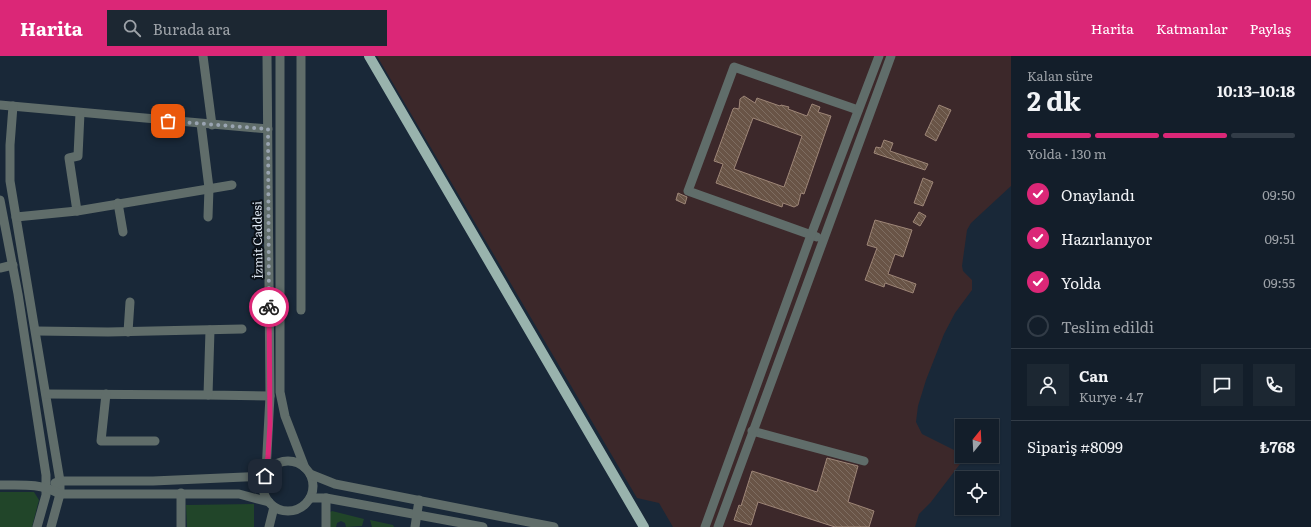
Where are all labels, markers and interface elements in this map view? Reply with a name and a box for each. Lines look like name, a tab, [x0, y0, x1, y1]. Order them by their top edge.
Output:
search box	[107, 10, 387, 46]
text: Harita	[20, 14, 83, 42]
icon: search	[121, 17, 143, 39]
text: Burada ara	[153, 17, 231, 40]
text: Harita	[1091, 18, 1134, 38]
text: Katmanlar	[1156, 18, 1228, 38]
text: Paylaş	[1250, 18, 1291, 38]
text: Kalan süre	[1027, 66, 1093, 85]
text: 10:13–10:18	[1217, 79, 1295, 102]
text: 2 dk	[1027, 80, 1081, 119]
pin	[151, 104, 185, 138]
icon: bag	[157, 110, 179, 132]
text: Yolda · 130 m	[1027, 144, 1106, 163]
icon: check	[1027, 183, 1049, 205]
text: Onaylandı	[1061, 183, 1135, 206]
text: 09:50	[1262, 185, 1295, 204]
street label: İzmit Caddesi	[247, 201, 267, 279]
icon: check	[1027, 227, 1049, 249]
text: Hazırlanıyor	[1061, 227, 1152, 250]
text: 09:51	[1264, 229, 1295, 248]
icon: check	[1027, 271, 1049, 293]
text: Yolda	[1061, 271, 1101, 294]
text: 09:55	[1263, 273, 1295, 292]
courier	[249, 287, 289, 327]
icon: bike	[258, 296, 280, 318]
text: Teslim edildi	[1061, 315, 1154, 338]
button: person	[1027, 364, 1069, 406]
text: Can	[1079, 364, 1108, 387]
button: chat	[1201, 364, 1243, 406]
button: phone	[1253, 364, 1295, 406]
text: Kurye · 4.7	[1079, 387, 1143, 406]
north arrow	[955, 419, 999, 463]
map controls	[955, 419, 999, 515]
text: Sipariş #8099	[1027, 435, 1123, 458]
text: ₺768	[1260, 435, 1295, 458]
pin	[248, 459, 282, 493]
icon: home	[254, 465, 276, 487]
button: locate	[955, 471, 999, 515]

